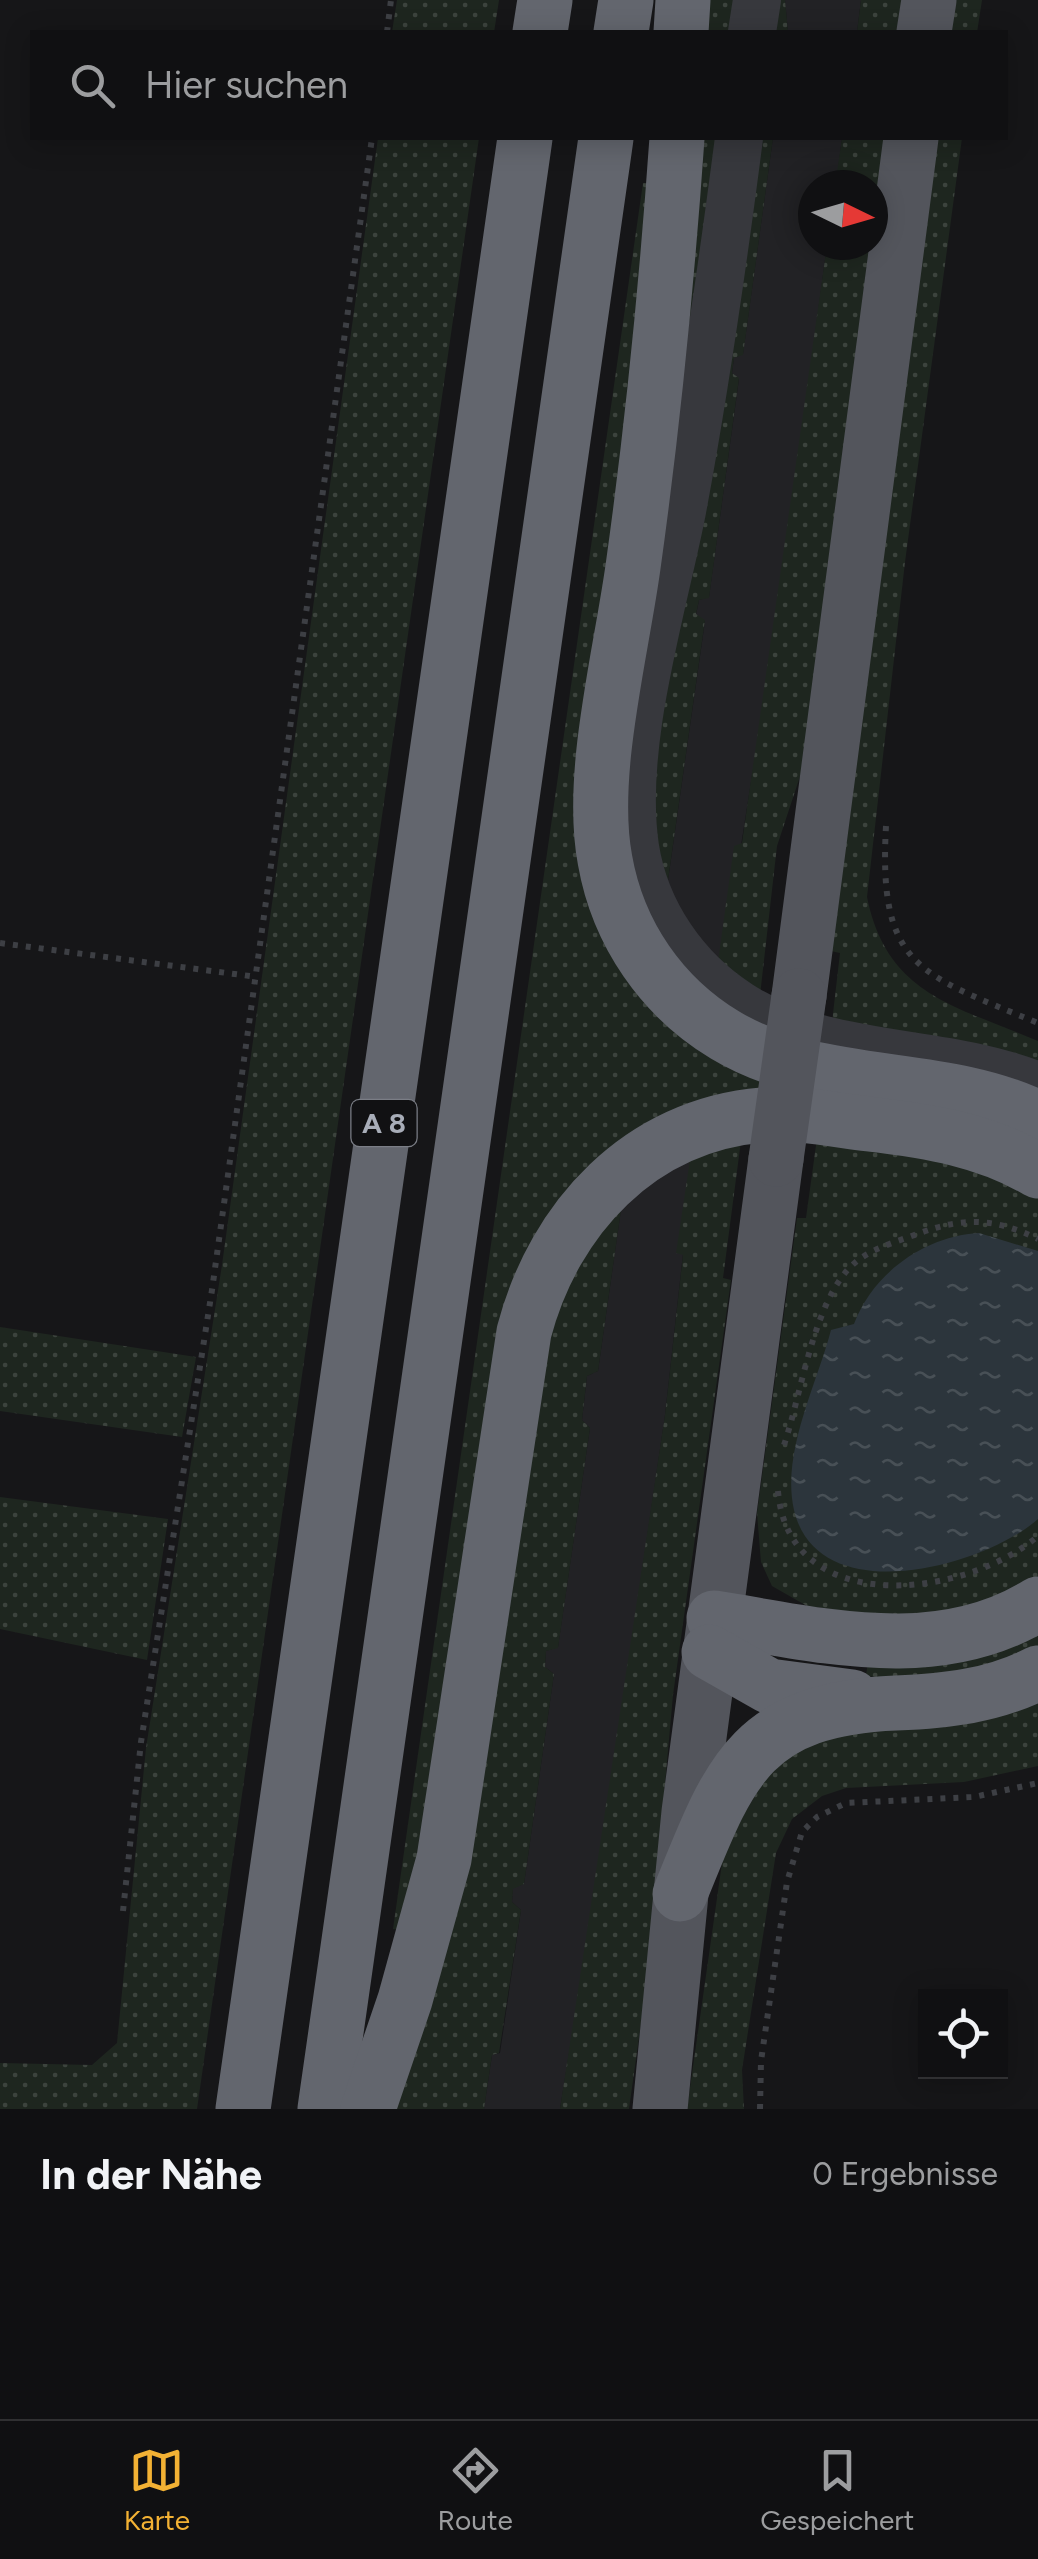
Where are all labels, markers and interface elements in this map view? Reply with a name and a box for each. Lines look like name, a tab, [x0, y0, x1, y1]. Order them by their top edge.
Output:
search box	[30, 30, 1008, 140]
icon: search	[65, 58, 120, 113]
text: Hier suchen	[145, 62, 348, 108]
north arrow	[798, 170, 888, 260]
road number: A 8	[352, 1100, 416, 1146]
map controls	[918, 1989, 1008, 2079]
button: locate	[918, 1989, 1008, 2079]
text: In der Nähe	[40, 2149, 262, 2200]
text: 0 Ergebnisse	[812, 2155, 998, 2193]
tab: Karte	[124, 2443, 190, 2537]
tab: Route	[438, 2443, 513, 2537]
tab: Gespeichert	[760, 2443, 914, 2537]

